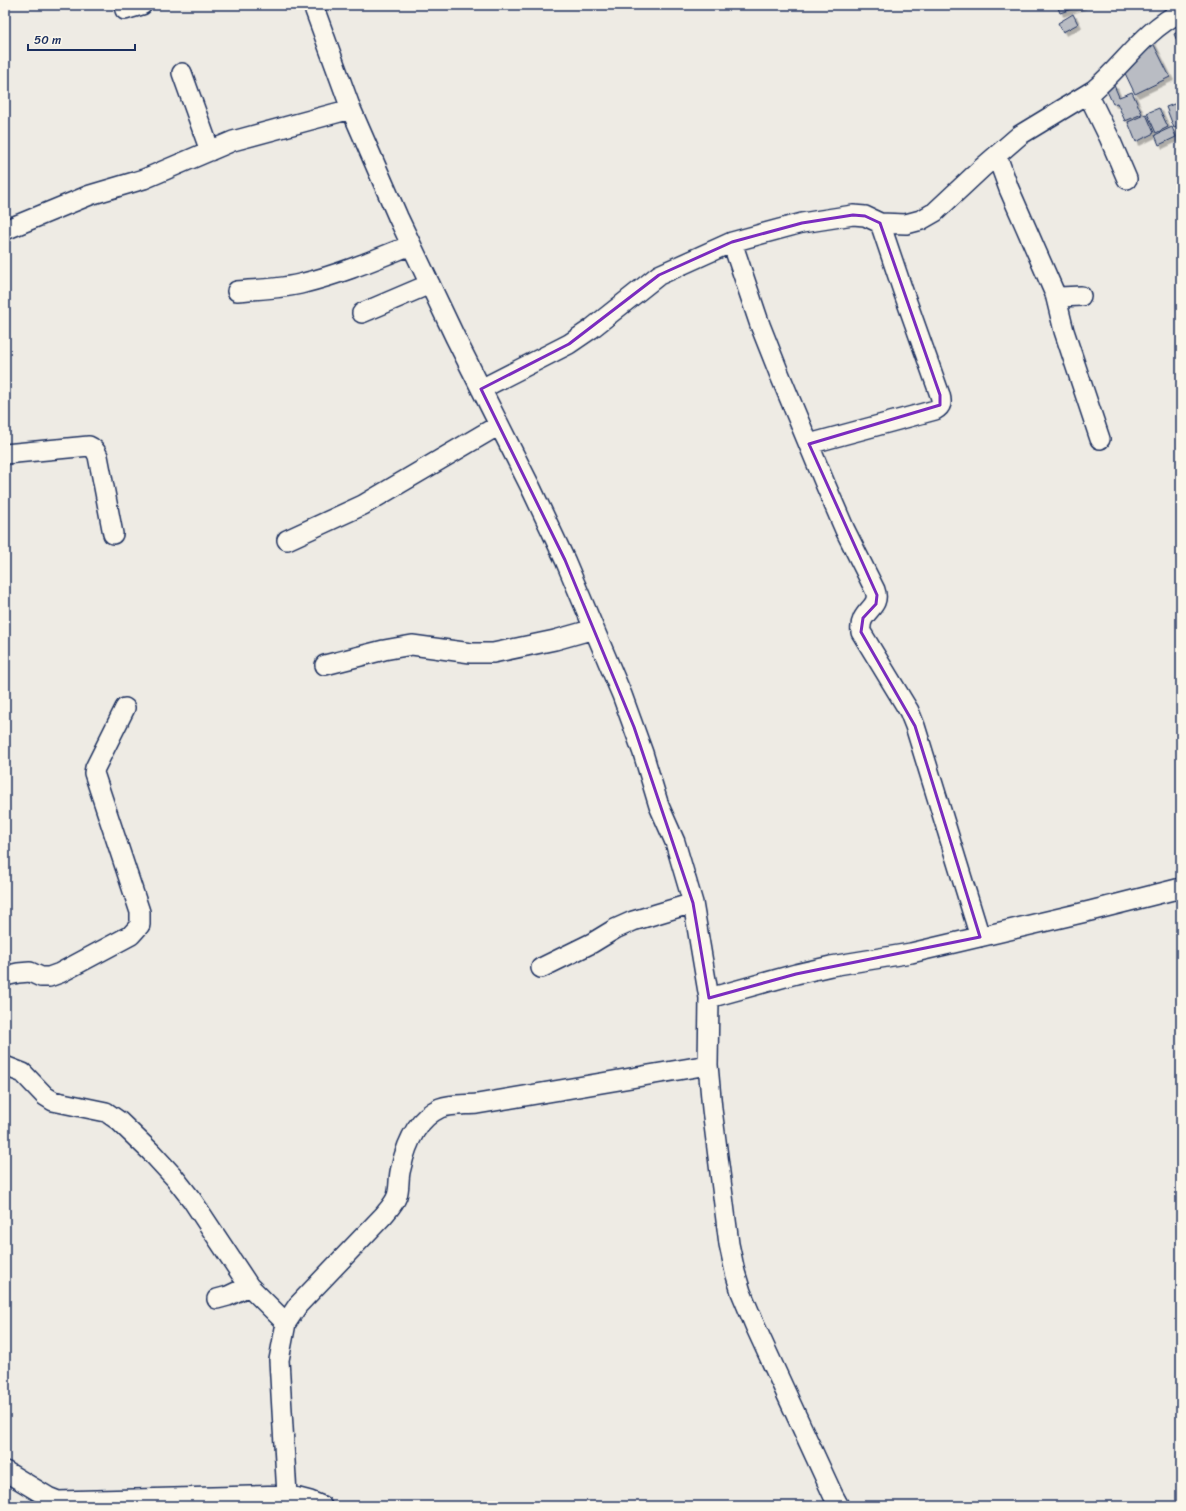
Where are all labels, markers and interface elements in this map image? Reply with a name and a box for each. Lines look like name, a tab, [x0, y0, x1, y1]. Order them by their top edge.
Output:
scale bar	[28, 26, 135, 52]
text: 50 m	[34, 29, 61, 51]

